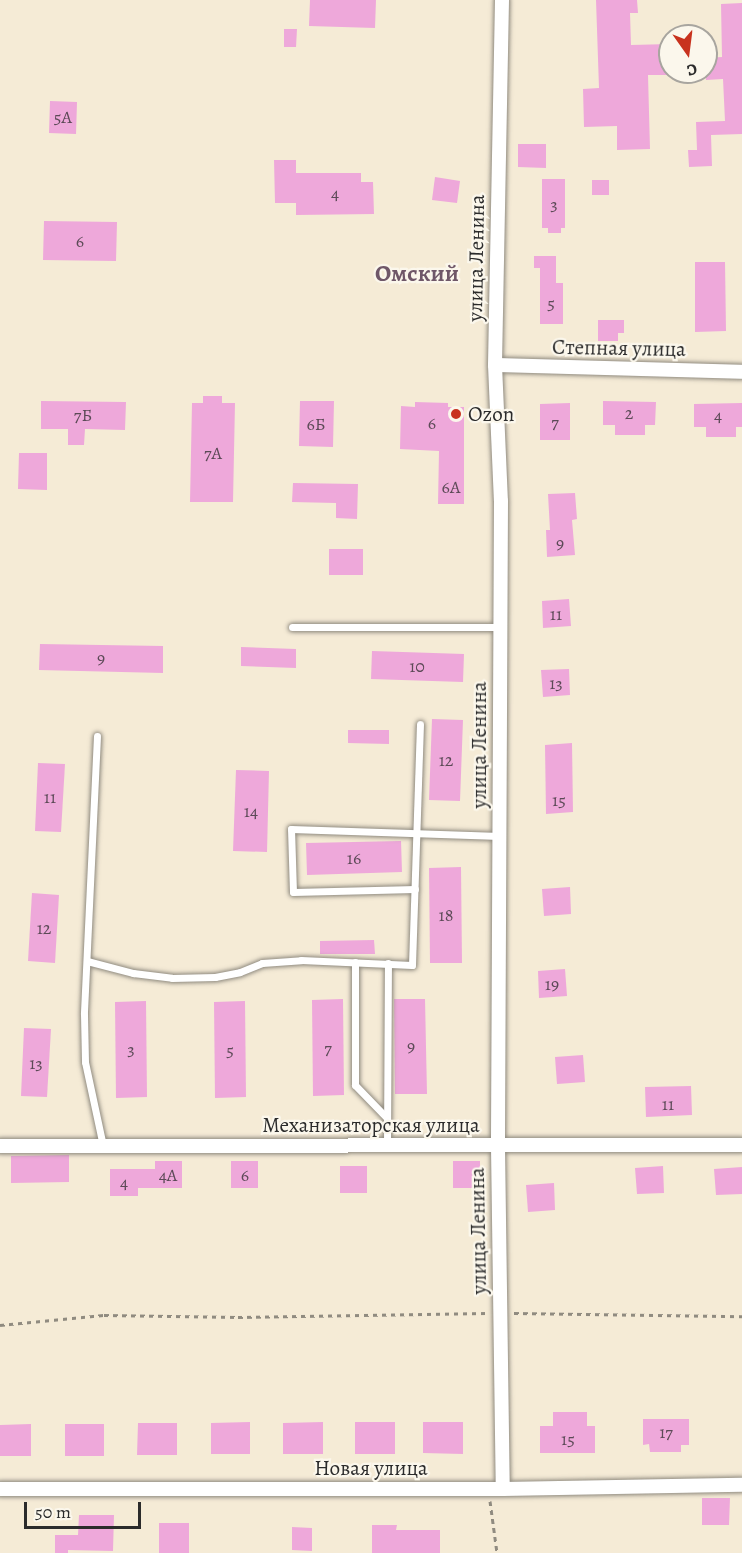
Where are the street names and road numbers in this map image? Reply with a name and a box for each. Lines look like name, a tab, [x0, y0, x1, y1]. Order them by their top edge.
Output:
street label: улица Ленина	[462, 194, 490, 322]
street label: Степная улица	[552, 334, 686, 362]
street label: улица Ленина	[466, 681, 492, 809]
street label: Механизаторская улица	[262, 1112, 480, 1138]
street label: улица Ленина	[464, 1167, 492, 1295]
street label: Новая улица	[314, 1455, 428, 1481]

